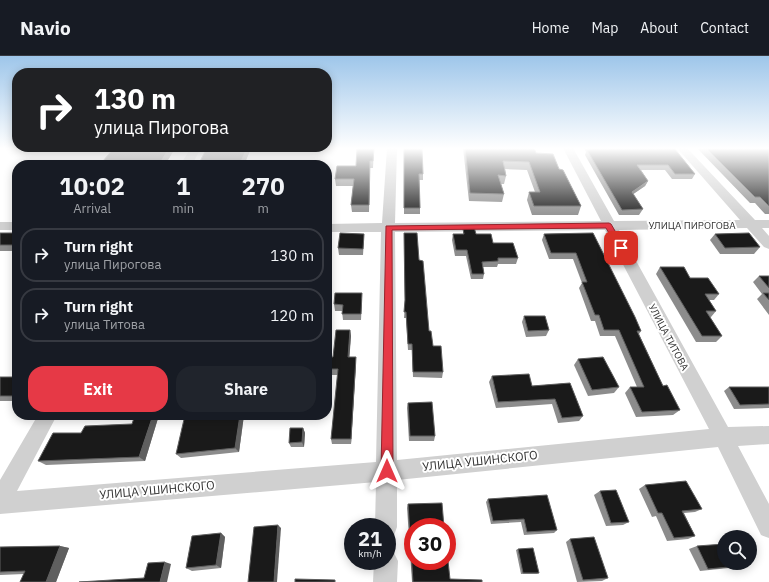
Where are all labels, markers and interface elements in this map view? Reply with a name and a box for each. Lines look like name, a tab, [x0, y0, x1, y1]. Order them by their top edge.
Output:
text: Navio	[20, 16, 71, 40]
text: Home	[532, 19, 569, 37]
text: Map	[591, 19, 618, 37]
text: About	[640, 19, 678, 37]
text: Contact	[700, 19, 749, 37]
text: 130 m	[94, 80, 176, 117]
icon: right	[28, 84, 80, 136]
text: улица Пирогова	[94, 116, 229, 139]
text: 10:02	[59, 170, 125, 202]
text: 1	[176, 170, 190, 202]
text: 270	[241, 170, 285, 202]
text: Arrival	[73, 200, 111, 217]
text: min	[172, 200, 194, 217]
text: m	[257, 200, 269, 217]
street label: УЛИЦА ПИРОГОВА	[648, 219, 736, 232]
pin	[604, 231, 638, 265]
text: Turn right	[64, 237, 133, 256]
icon: arrive	[610, 237, 632, 259]
icon: right	[30, 244, 52, 266]
text: 130 m	[270, 246, 314, 265]
text: улица Пирогова	[64, 256, 161, 273]
text: Turn right	[64, 297, 133, 316]
street label: УЛИЦА ТИТОВА	[646, 302, 692, 373]
icon: right	[30, 304, 52, 326]
text: 120 m	[270, 306, 314, 325]
text: улица Титова	[64, 316, 145, 333]
button: Exit	[28, 366, 168, 412]
button: Share	[176, 366, 316, 412]
street label: УЛИЦА УШИНСКОГО	[422, 447, 538, 474]
position arrow	[366, 450, 408, 492]
street label: УЛИЦА УШИНСКОГО	[99, 477, 215, 502]
speed limit sign: 30	[404, 518, 456, 570]
text: 21	[358, 525, 382, 552]
map controls	[717, 530, 757, 570]
button: search	[717, 530, 757, 570]
text: km/h	[358, 547, 382, 560]

